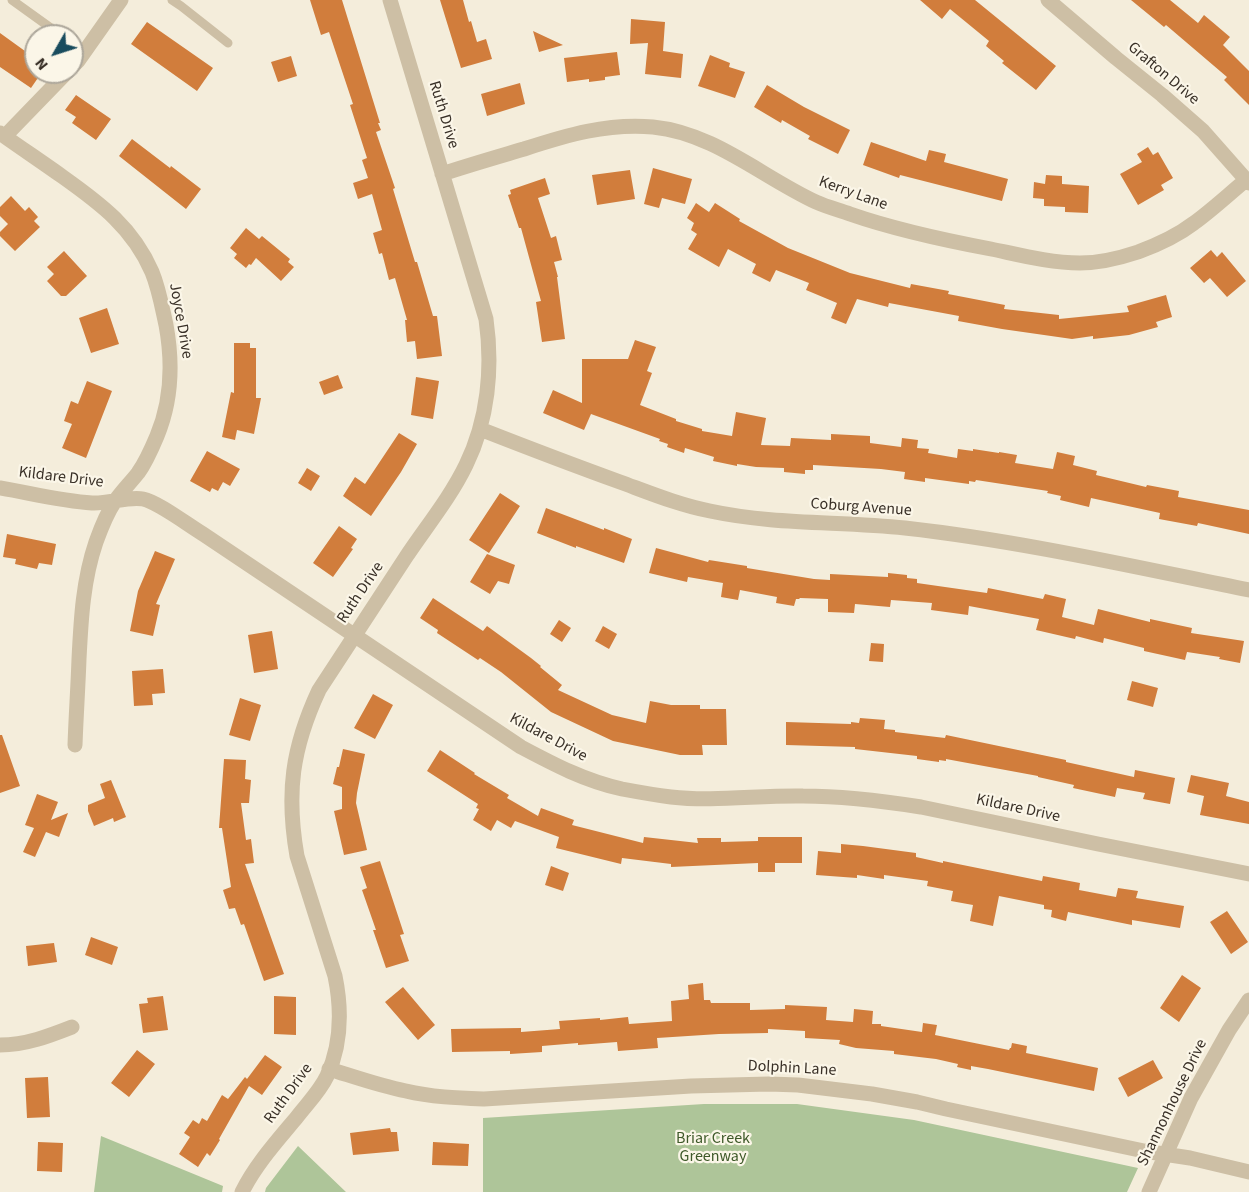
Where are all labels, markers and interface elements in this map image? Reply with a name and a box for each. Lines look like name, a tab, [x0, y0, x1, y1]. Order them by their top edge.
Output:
north arrow	[24, 24, 84, 84]
street label: Grafton Drive	[1123, 38, 1203, 110]
text: N	[30, 53, 53, 75]
street label: Ruth Drive	[424, 79, 462, 151]
street label: Kerry Lane	[816, 173, 890, 215]
street label: Joyce Drive	[164, 282, 196, 360]
street label: Kildare Drive	[17, 463, 105, 493]
street label: Coburg Avenue	[810, 495, 912, 521]
street label: Ruth Drive	[334, 559, 388, 627]
street label: Kildare Drive	[506, 709, 590, 767]
street label: Kildare Drive	[974, 791, 1062, 827]
street label: Shannonhouse Drive	[1134, 1036, 1212, 1170]
street label: Dolphin Lane	[747, 1057, 837, 1081]
street label: Ruth Drive	[261, 1060, 317, 1128]
park label: Briar Creek Greenway	[676, 1129, 750, 1167]

